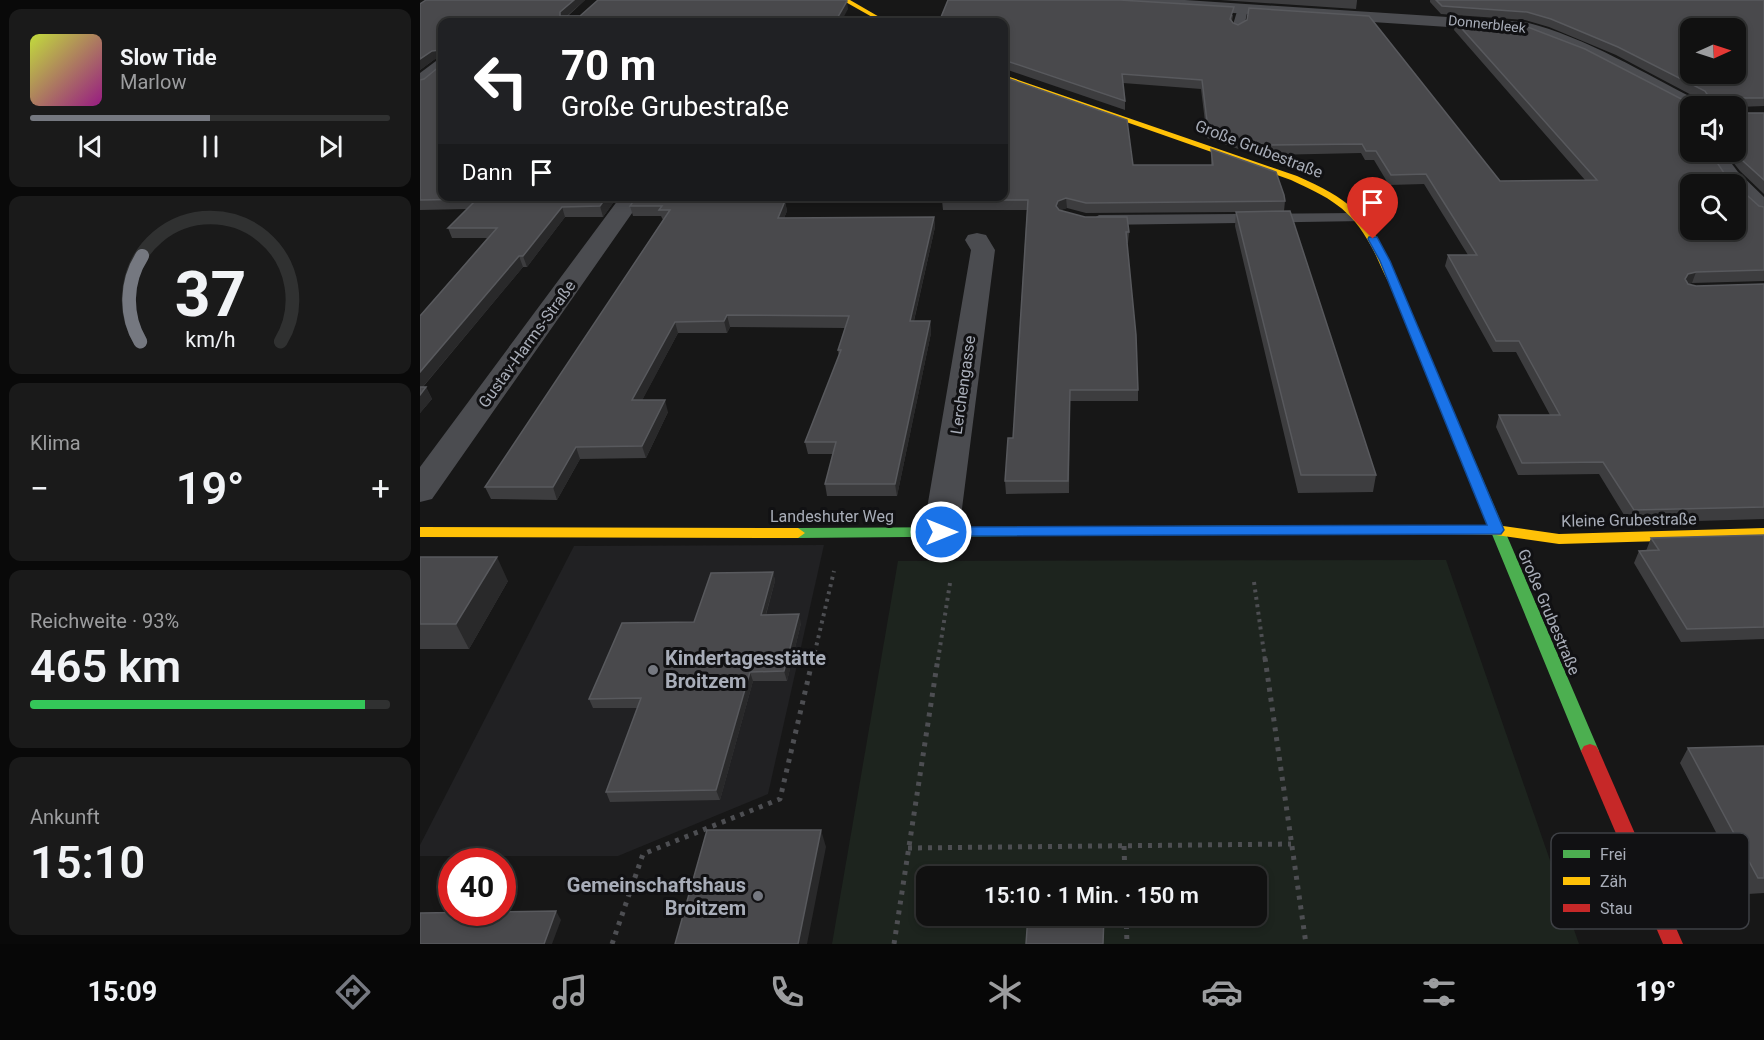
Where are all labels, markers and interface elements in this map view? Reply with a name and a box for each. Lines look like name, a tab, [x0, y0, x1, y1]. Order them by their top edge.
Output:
street label: Donnerbleek	[1447, 12, 1528, 36]
north arrow	[1680, 18, 1746, 84]
map controls	[1680, 18, 1746, 240]
text: 70 m	[561, 41, 656, 90]
icon: left	[462, 42, 540, 120]
text: Slow Tide	[120, 45, 217, 70]
text: Marlow	[120, 70, 186, 94]
text: Große Grubestraße	[561, 91, 789, 123]
button: sound	[1680, 96, 1746, 162]
street label: Große Grubestraße	[1192, 116, 1326, 182]
icon: previous	[74, 130, 107, 163]
icon: pause	[194, 130, 227, 163]
icon: next	[314, 130, 347, 163]
icon: arrive	[525, 156, 558, 189]
text: Dann	[462, 160, 513, 185]
button: search	[1680, 174, 1746, 240]
pin	[1347, 177, 1398, 239]
icon: arrive	[1356, 186, 1389, 219]
text: 37	[174, 258, 246, 331]
street label: Gustav-Harms-Straße	[474, 277, 580, 411]
text: km/h	[185, 327, 235, 352]
street label: Lerchengasse	[947, 334, 979, 436]
text: Klima	[30, 431, 81, 455]
text: 19°	[176, 462, 244, 515]
text: −	[30, 469, 49, 508]
text: +	[371, 469, 390, 508]
position arrow	[909, 500, 973, 564]
street label: Landeshuter Weg	[770, 507, 894, 526]
street label: Kleine Grubestraße	[1561, 509, 1697, 531]
street label: Große Grubestraße	[1514, 546, 1584, 678]
text: Reichweite · 93%	[30, 609, 179, 633]
text: 465 km	[30, 640, 181, 693]
place label: Kindertagesstätte Broitzem	[665, 646, 826, 693]
marker: Kindertagesstätte Broitzem	[646, 663, 660, 677]
text: Ankunft	[30, 805, 100, 829]
legend	[1551, 833, 1749, 929]
text: 15:10	[30, 836, 145, 889]
text: Frei	[1600, 845, 1626, 864]
speed limit sign: 40	[438, 848, 516, 926]
text: Zäh	[1600, 872, 1627, 891]
place label: Gemeinschaftshaus Broitzem	[567, 873, 746, 920]
text: 15:10 · 1 Min. · 150 m	[984, 883, 1199, 908]
marker: Gemeinschaftshaus Broitzem	[751, 889, 765, 903]
text: Stau	[1600, 899, 1632, 918]
icon: directions	[332, 971, 374, 1013]
icon: music	[549, 971, 591, 1013]
icon: phone	[766, 971, 808, 1013]
icon: climate	[984, 971, 1026, 1013]
icon: car	[1201, 971, 1243, 1013]
icon: filters	[1418, 971, 1460, 1013]
text: 15:09	[88, 976, 157, 1008]
text: 19°	[1635, 976, 1676, 1008]

